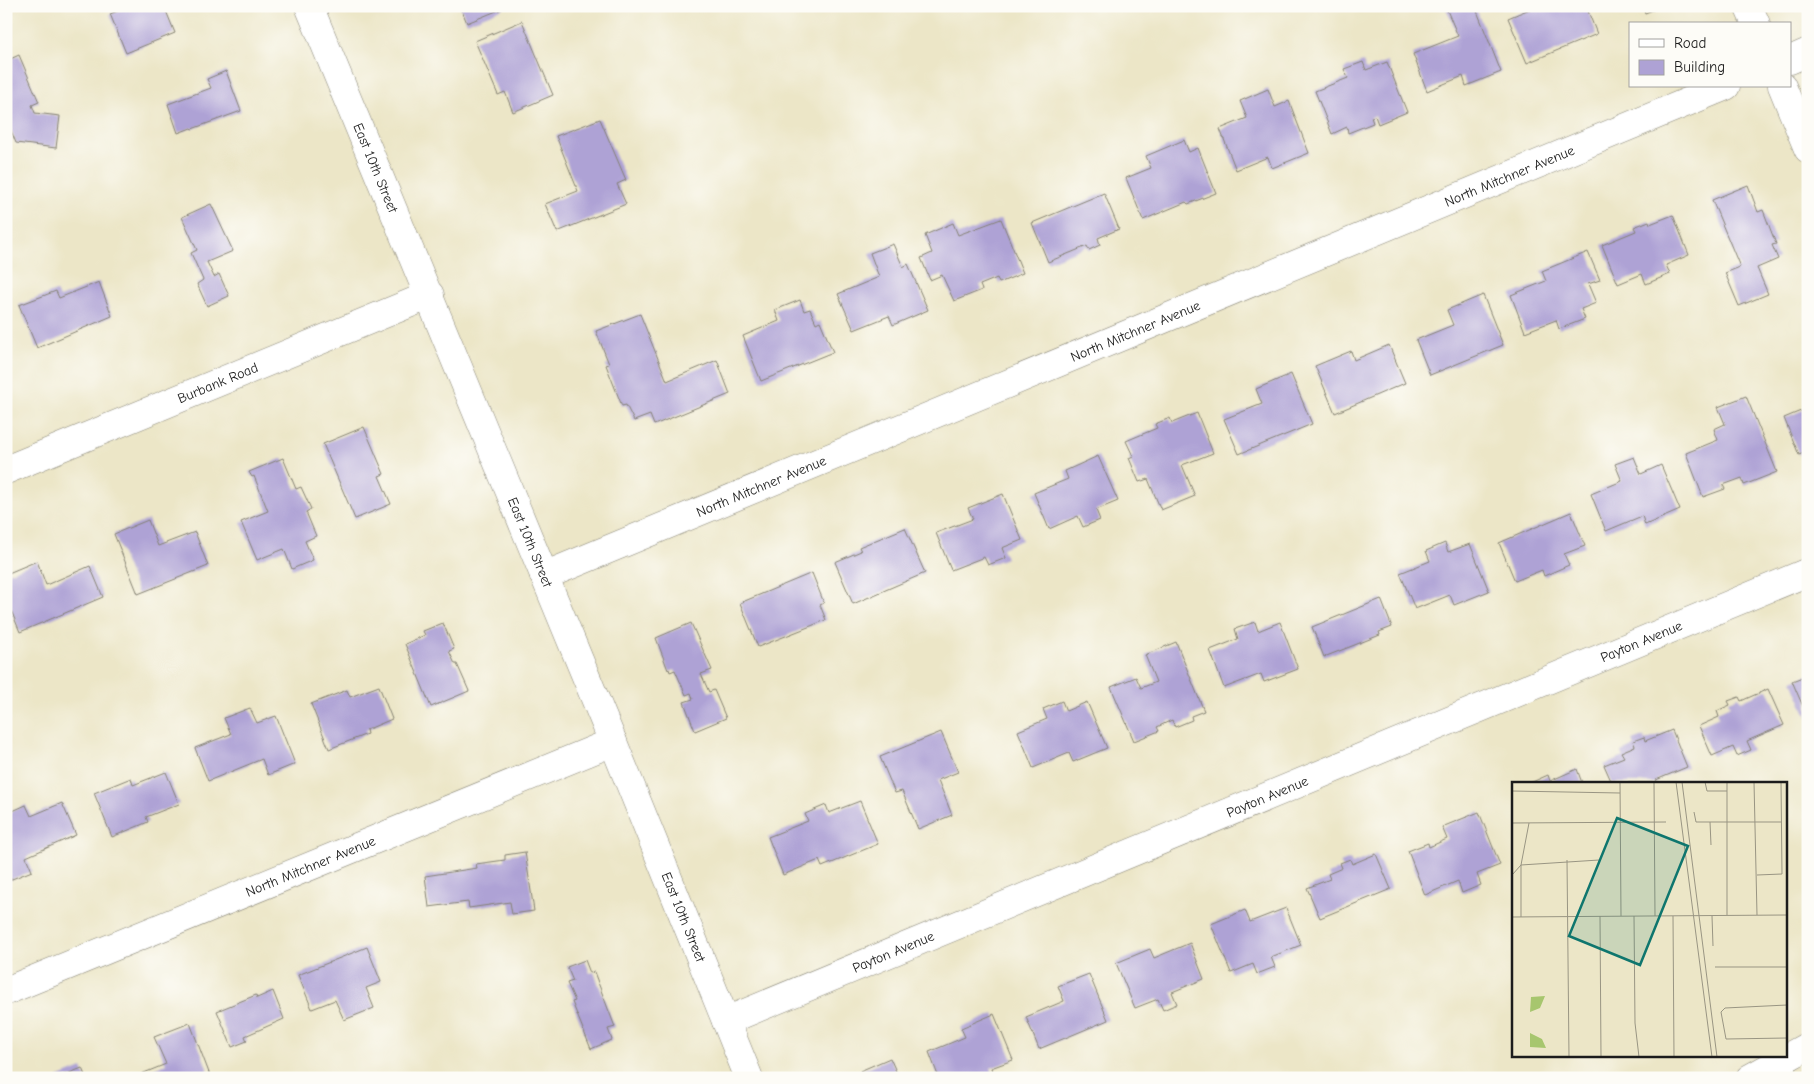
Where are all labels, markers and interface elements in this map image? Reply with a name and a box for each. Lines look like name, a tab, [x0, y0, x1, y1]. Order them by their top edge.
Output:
legend	[1629, 22, 1792, 88]
text: Road	[1674, 34, 1706, 52]
text: Building	[1674, 58, 1725, 76]
street label: East 10th Street	[349, 121, 402, 216]
street label: North Mitchner Avenue	[1442, 142, 1577, 211]
street label: North Mitchner Avenue	[1068, 297, 1203, 366]
street label: Burbank Road	[175, 359, 261, 407]
street label: North Mitchner Avenue	[694, 452, 829, 521]
street label: East 10th Street	[504, 495, 556, 591]
street label: Payton Avenue	[1598, 617, 1685, 666]
street label: Payton Avenue	[1224, 772, 1311, 821]
inset map	[1512, 782, 1786, 1056]
street label: North Mitchner Avenue	[243, 832, 378, 901]
street label: East 10th Street	[658, 870, 710, 966]
street label: Payton Avenue	[850, 928, 937, 977]

